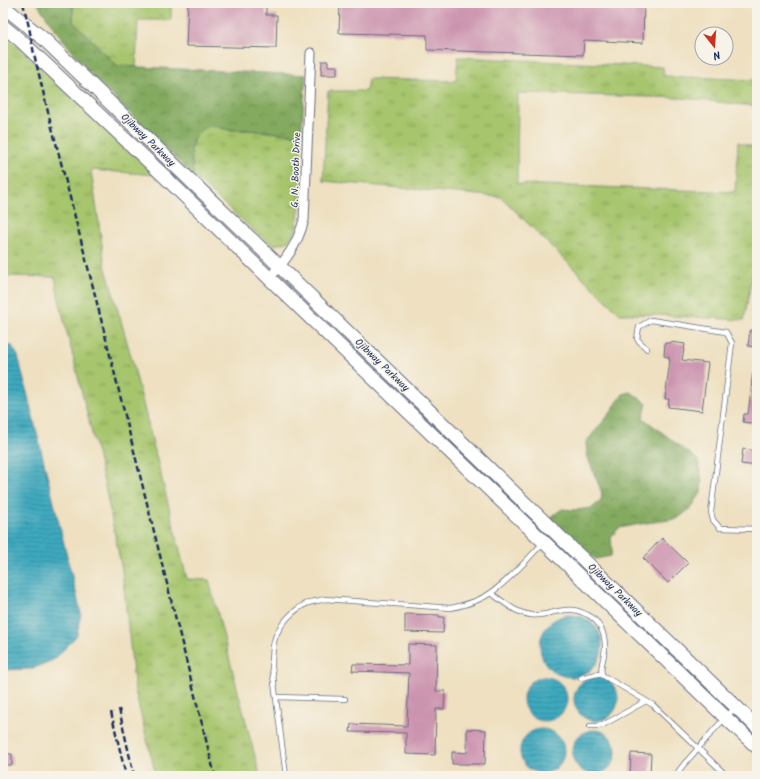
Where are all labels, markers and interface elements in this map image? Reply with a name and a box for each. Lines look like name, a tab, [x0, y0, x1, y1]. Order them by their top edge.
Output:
north arrow	[694, 26, 734, 66]
text: N	[711, 45, 723, 64]
street label: Ojibway Parkway	[117, 110, 179, 171]
street label: G. N. Booth Drive	[287, 132, 305, 208]
street label: Ojibway Parkway	[351, 335, 413, 396]
street label: Ojibway Parkway	[584, 560, 646, 621]

